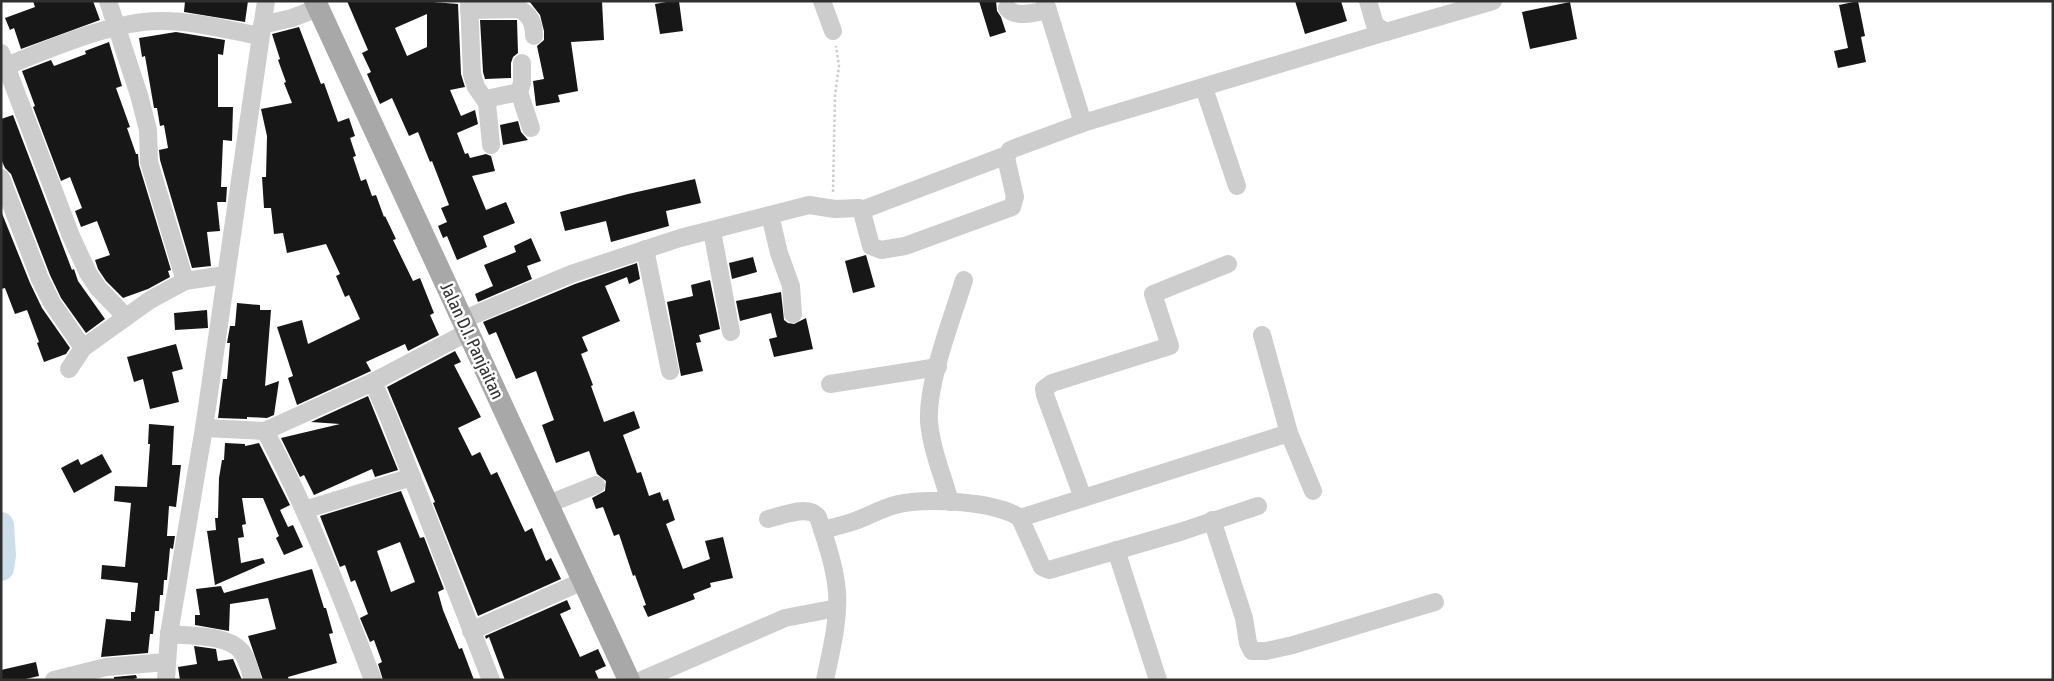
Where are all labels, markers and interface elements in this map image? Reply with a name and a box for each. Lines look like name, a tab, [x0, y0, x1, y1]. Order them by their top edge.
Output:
street label: Jalan D.I. Panjaitan	[436, 279, 509, 402]

